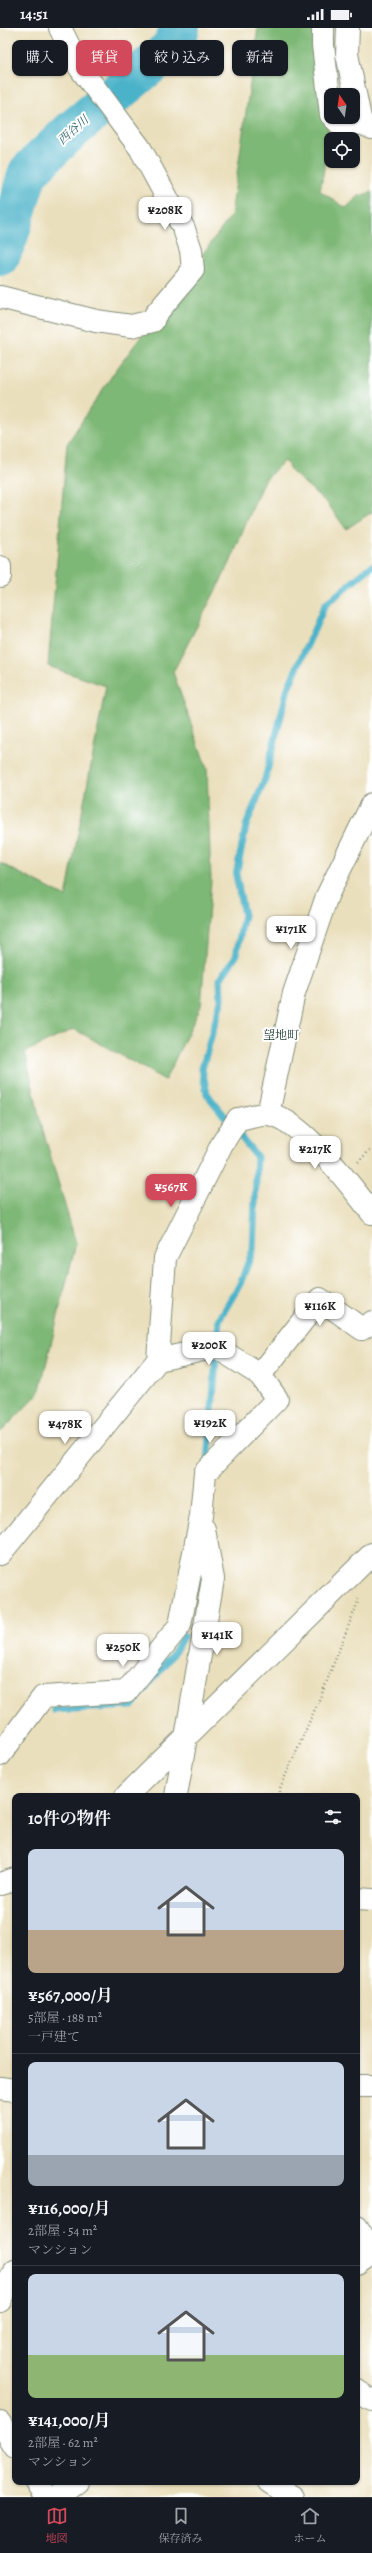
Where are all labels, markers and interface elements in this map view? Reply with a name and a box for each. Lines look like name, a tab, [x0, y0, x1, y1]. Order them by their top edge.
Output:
text: 14:51	[20, 4, 48, 24]
chip: 購入	[12, 40, 68, 76]
chip: 賃貸	[76, 40, 132, 76]
chip: 絞り込み	[140, 40, 224, 76]
chip: 新着	[232, 40, 288, 76]
north arrow	[324, 88, 360, 124]
map controls	[324, 88, 360, 168]
water label: 西谷川	[54, 111, 93, 148]
button: locate	[324, 132, 360, 168]
pin: ¥208K	[137, 197, 193, 231]
text: ¥208K	[147, 201, 183, 218]
pin: ¥171K	[263, 916, 319, 950]
text: ¥171K	[276, 920, 306, 937]
district label: 望地町	[263, 1027, 299, 1043]
pin: ¥217K	[287, 1136, 343, 1170]
text: ¥217K	[299, 1140, 331, 1157]
pin: ¥567K	[143, 1174, 199, 1208]
text: ¥567K	[154, 1178, 188, 1195]
pin: ¥116K	[292, 1293, 348, 1327]
text: ¥116K	[304, 1297, 336, 1314]
pin: ¥200K	[181, 1332, 237, 1366]
text: ¥200K	[191, 1336, 227, 1353]
pin: ¥192K	[182, 1410, 238, 1444]
pin: ¥478K	[37, 1411, 93, 1445]
text: ¥192K	[194, 1414, 226, 1431]
text: ¥478K	[48, 1415, 82, 1432]
pin: ¥141K	[189, 1622, 245, 1656]
text: ¥141K	[201, 1626, 233, 1643]
pin: ¥250K	[95, 1634, 151, 1668]
text: ¥250K	[106, 1638, 140, 1655]
icon: filters	[322, 1806, 344, 1828]
text: 10件の物件	[28, 1807, 111, 1830]
icon: home	[150, 1875, 222, 1947]
text: ¥567,000/月	[28, 1984, 113, 2007]
text: 5部屋 · 188 m²	[28, 2009, 102, 2026]
text: 一戸建て	[28, 2028, 80, 2045]
icon: home	[150, 2088, 222, 2160]
text: ¥116,000/月	[28, 2197, 111, 2220]
text: 2部屋 · 54 m²	[28, 2222, 97, 2239]
text: マンション	[28, 2241, 92, 2258]
icon: home	[150, 2300, 222, 2372]
text: ¥141,000/月	[28, 2409, 111, 2432]
text: 2部屋 · 62 m²	[28, 2434, 98, 2451]
text: マンション	[28, 2453, 92, 2470]
tab: 地図	[46, 2505, 68, 2546]
tab: 保存済み	[159, 2505, 203, 2546]
tab: ホーム	[294, 2505, 327, 2546]

